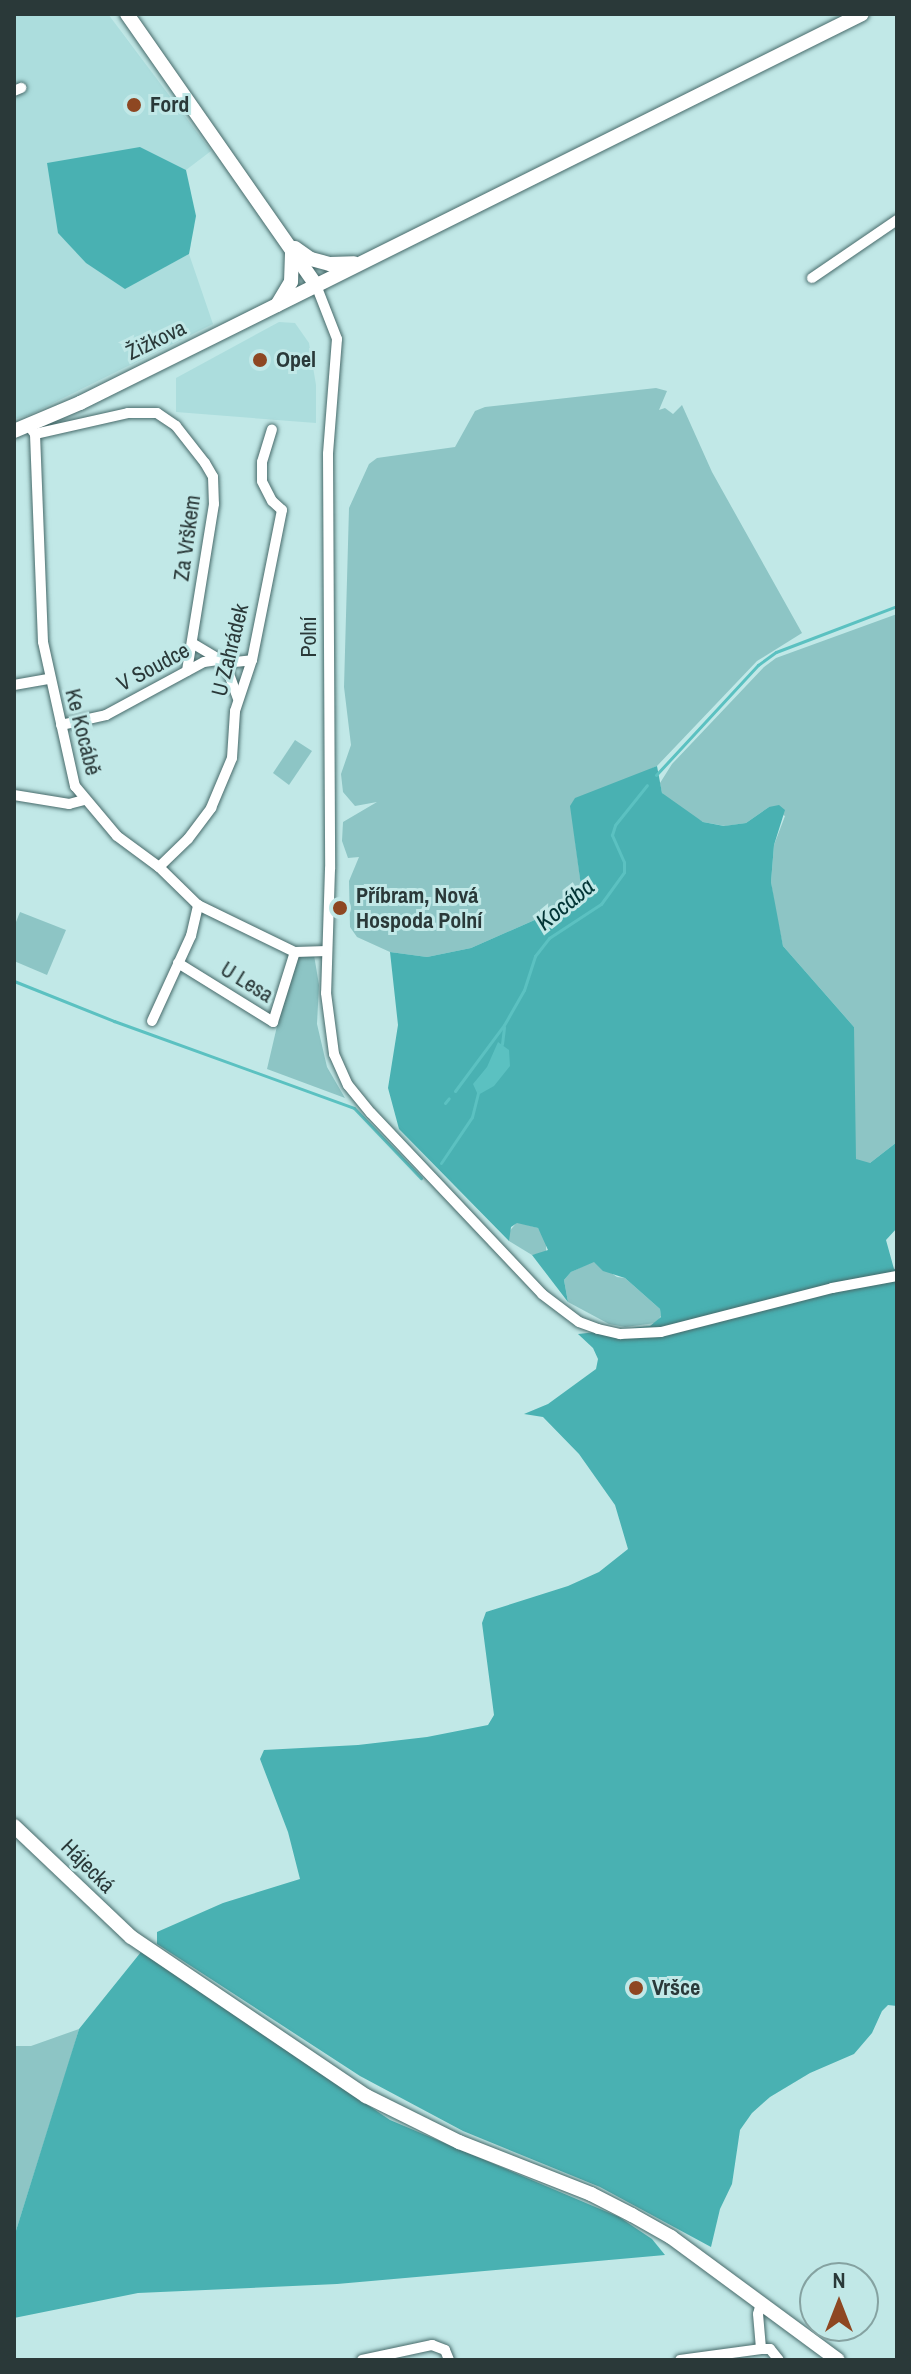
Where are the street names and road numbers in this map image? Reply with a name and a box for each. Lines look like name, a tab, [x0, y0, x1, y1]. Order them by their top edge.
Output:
street label: Žižkova	[122, 314, 190, 366]
street label: Za Vrškem	[168, 493, 206, 583]
street label: U Zahrádek	[206, 601, 254, 699]
street label: Polní	[296, 616, 322, 658]
street label: V Soudce	[112, 637, 194, 697]
street label: Ke Kocábě	[60, 686, 106, 778]
street label: U Lesa	[216, 956, 278, 1008]
street label: Hájecká	[56, 1834, 120, 1898]

